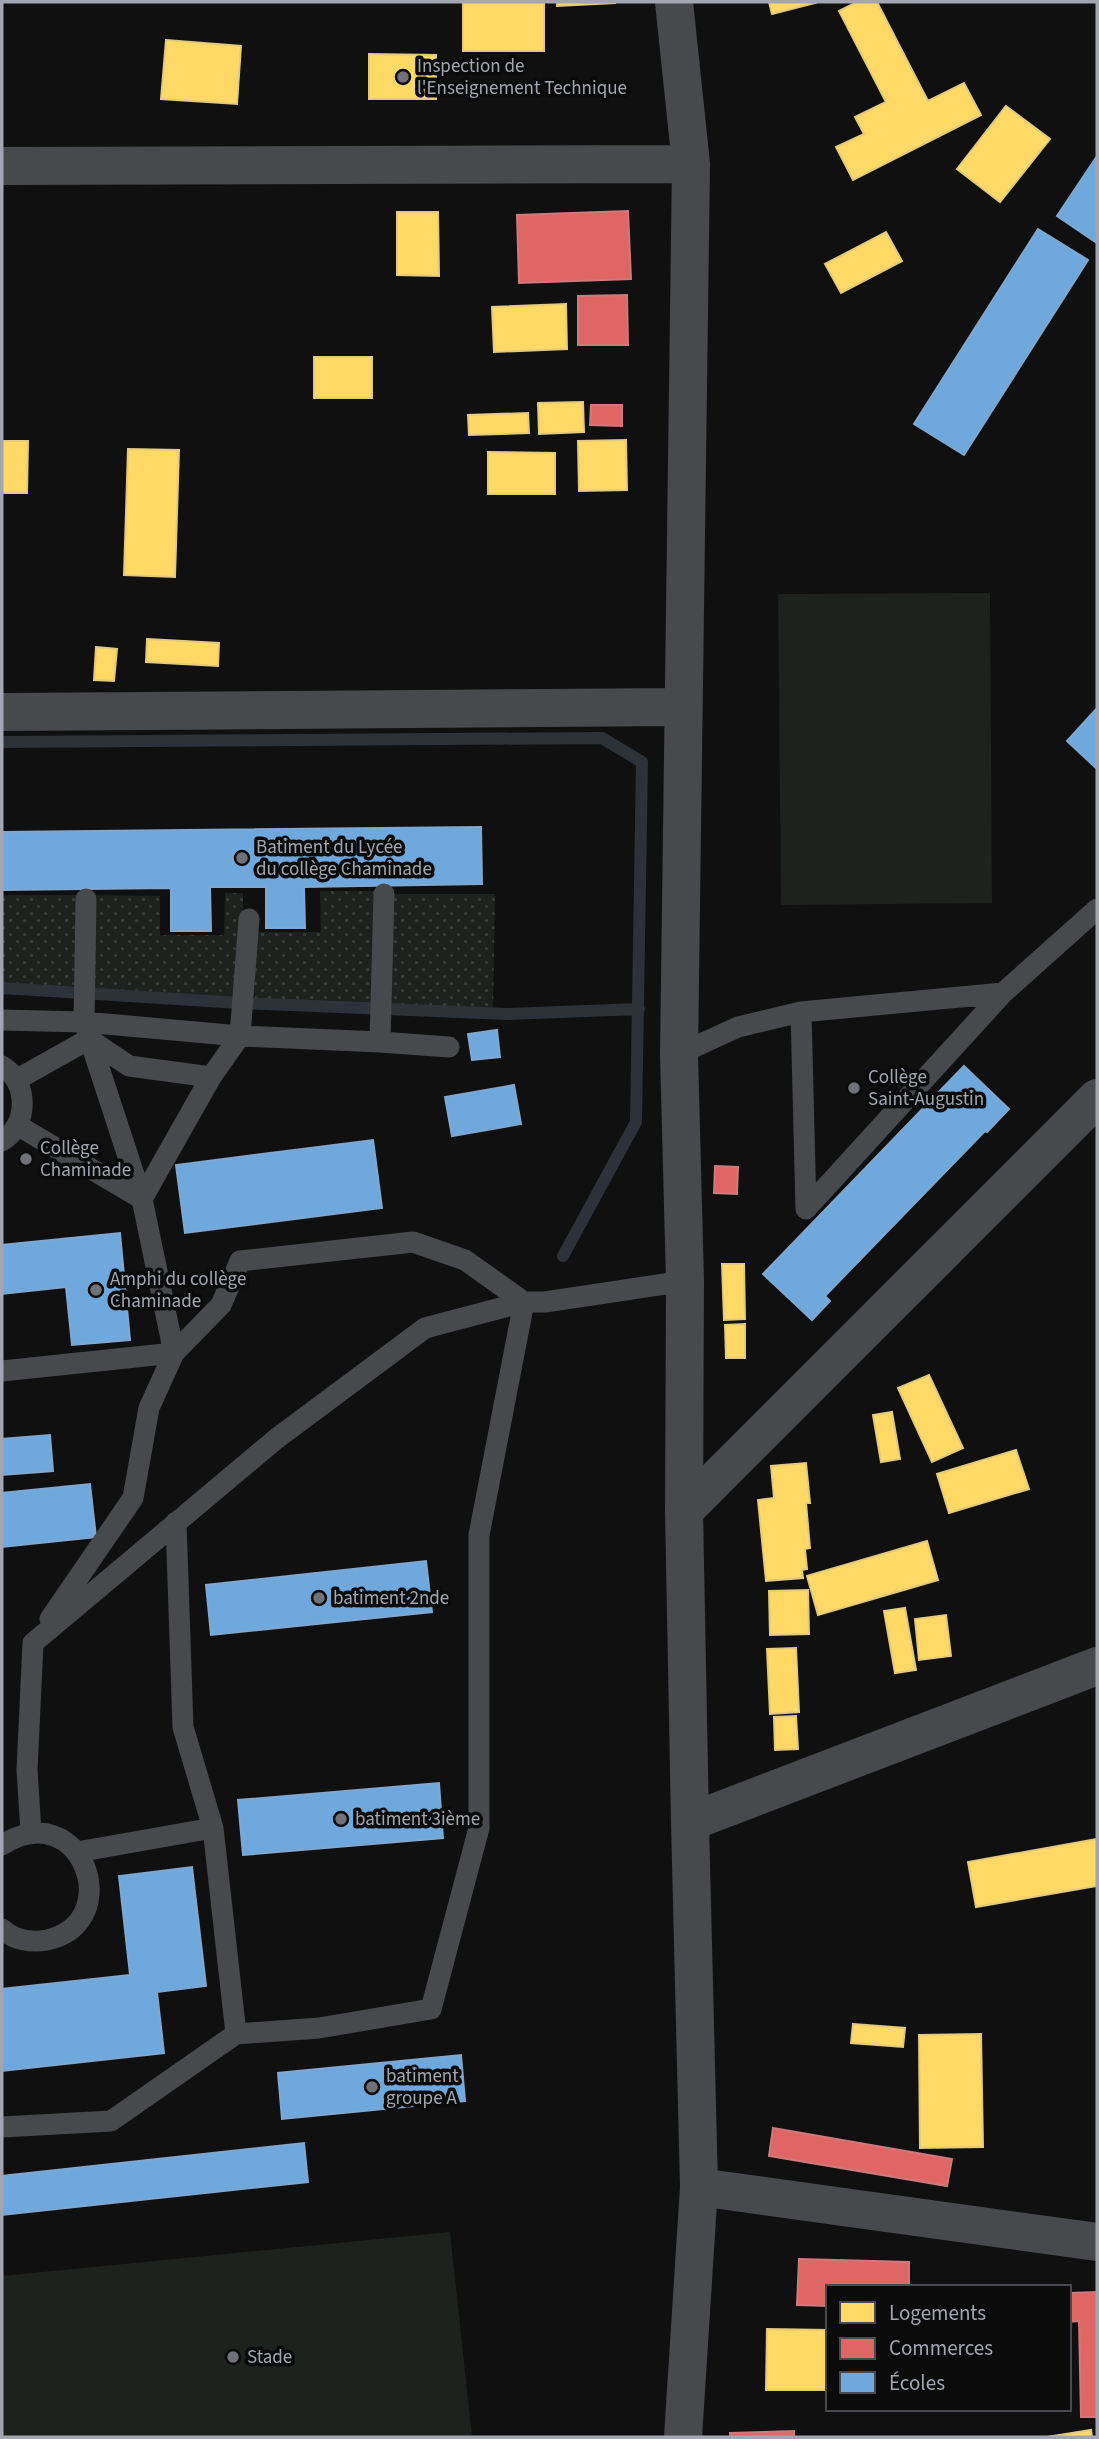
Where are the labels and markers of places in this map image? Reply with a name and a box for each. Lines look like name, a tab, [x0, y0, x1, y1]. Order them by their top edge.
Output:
place label: Inspection de l'Enseignement Technique	[417, 53, 627, 102]
marker: Inspection de l'Enseignement Technique	[395, 69, 411, 85]
place label: Batiment du Lycée du collège Chaminade	[256, 834, 432, 883]
marker: Batiment du Lycée du collège Chaminade	[234, 850, 250, 866]
place label: Collège Saint-Augustin	[868, 1064, 984, 1113]
marker: Collège Saint-Augustin	[846, 1080, 862, 1096]
place label: Collège Chaminade	[40, 1135, 131, 1184]
marker: Collège Chaminade	[18, 1151, 34, 1167]
place label: Amphi du collège Chaminade	[110, 1266, 246, 1315]
marker: Amphi du collège Chaminade	[88, 1282, 104, 1298]
place label: batiment 2nde	[333, 1585, 449, 1612]
marker: batiment 2nde	[311, 1590, 327, 1606]
place label: batiment 3ième	[355, 1806, 480, 1833]
marker: batiment 3ième	[333, 1811, 349, 1827]
place label: batiment groupe A	[386, 2063, 459, 2112]
marker: batiment groupe A	[364, 2079, 380, 2095]
place label: Stade	[247, 2344, 292, 2371]
marker: Stade	[225, 2349, 241, 2365]

